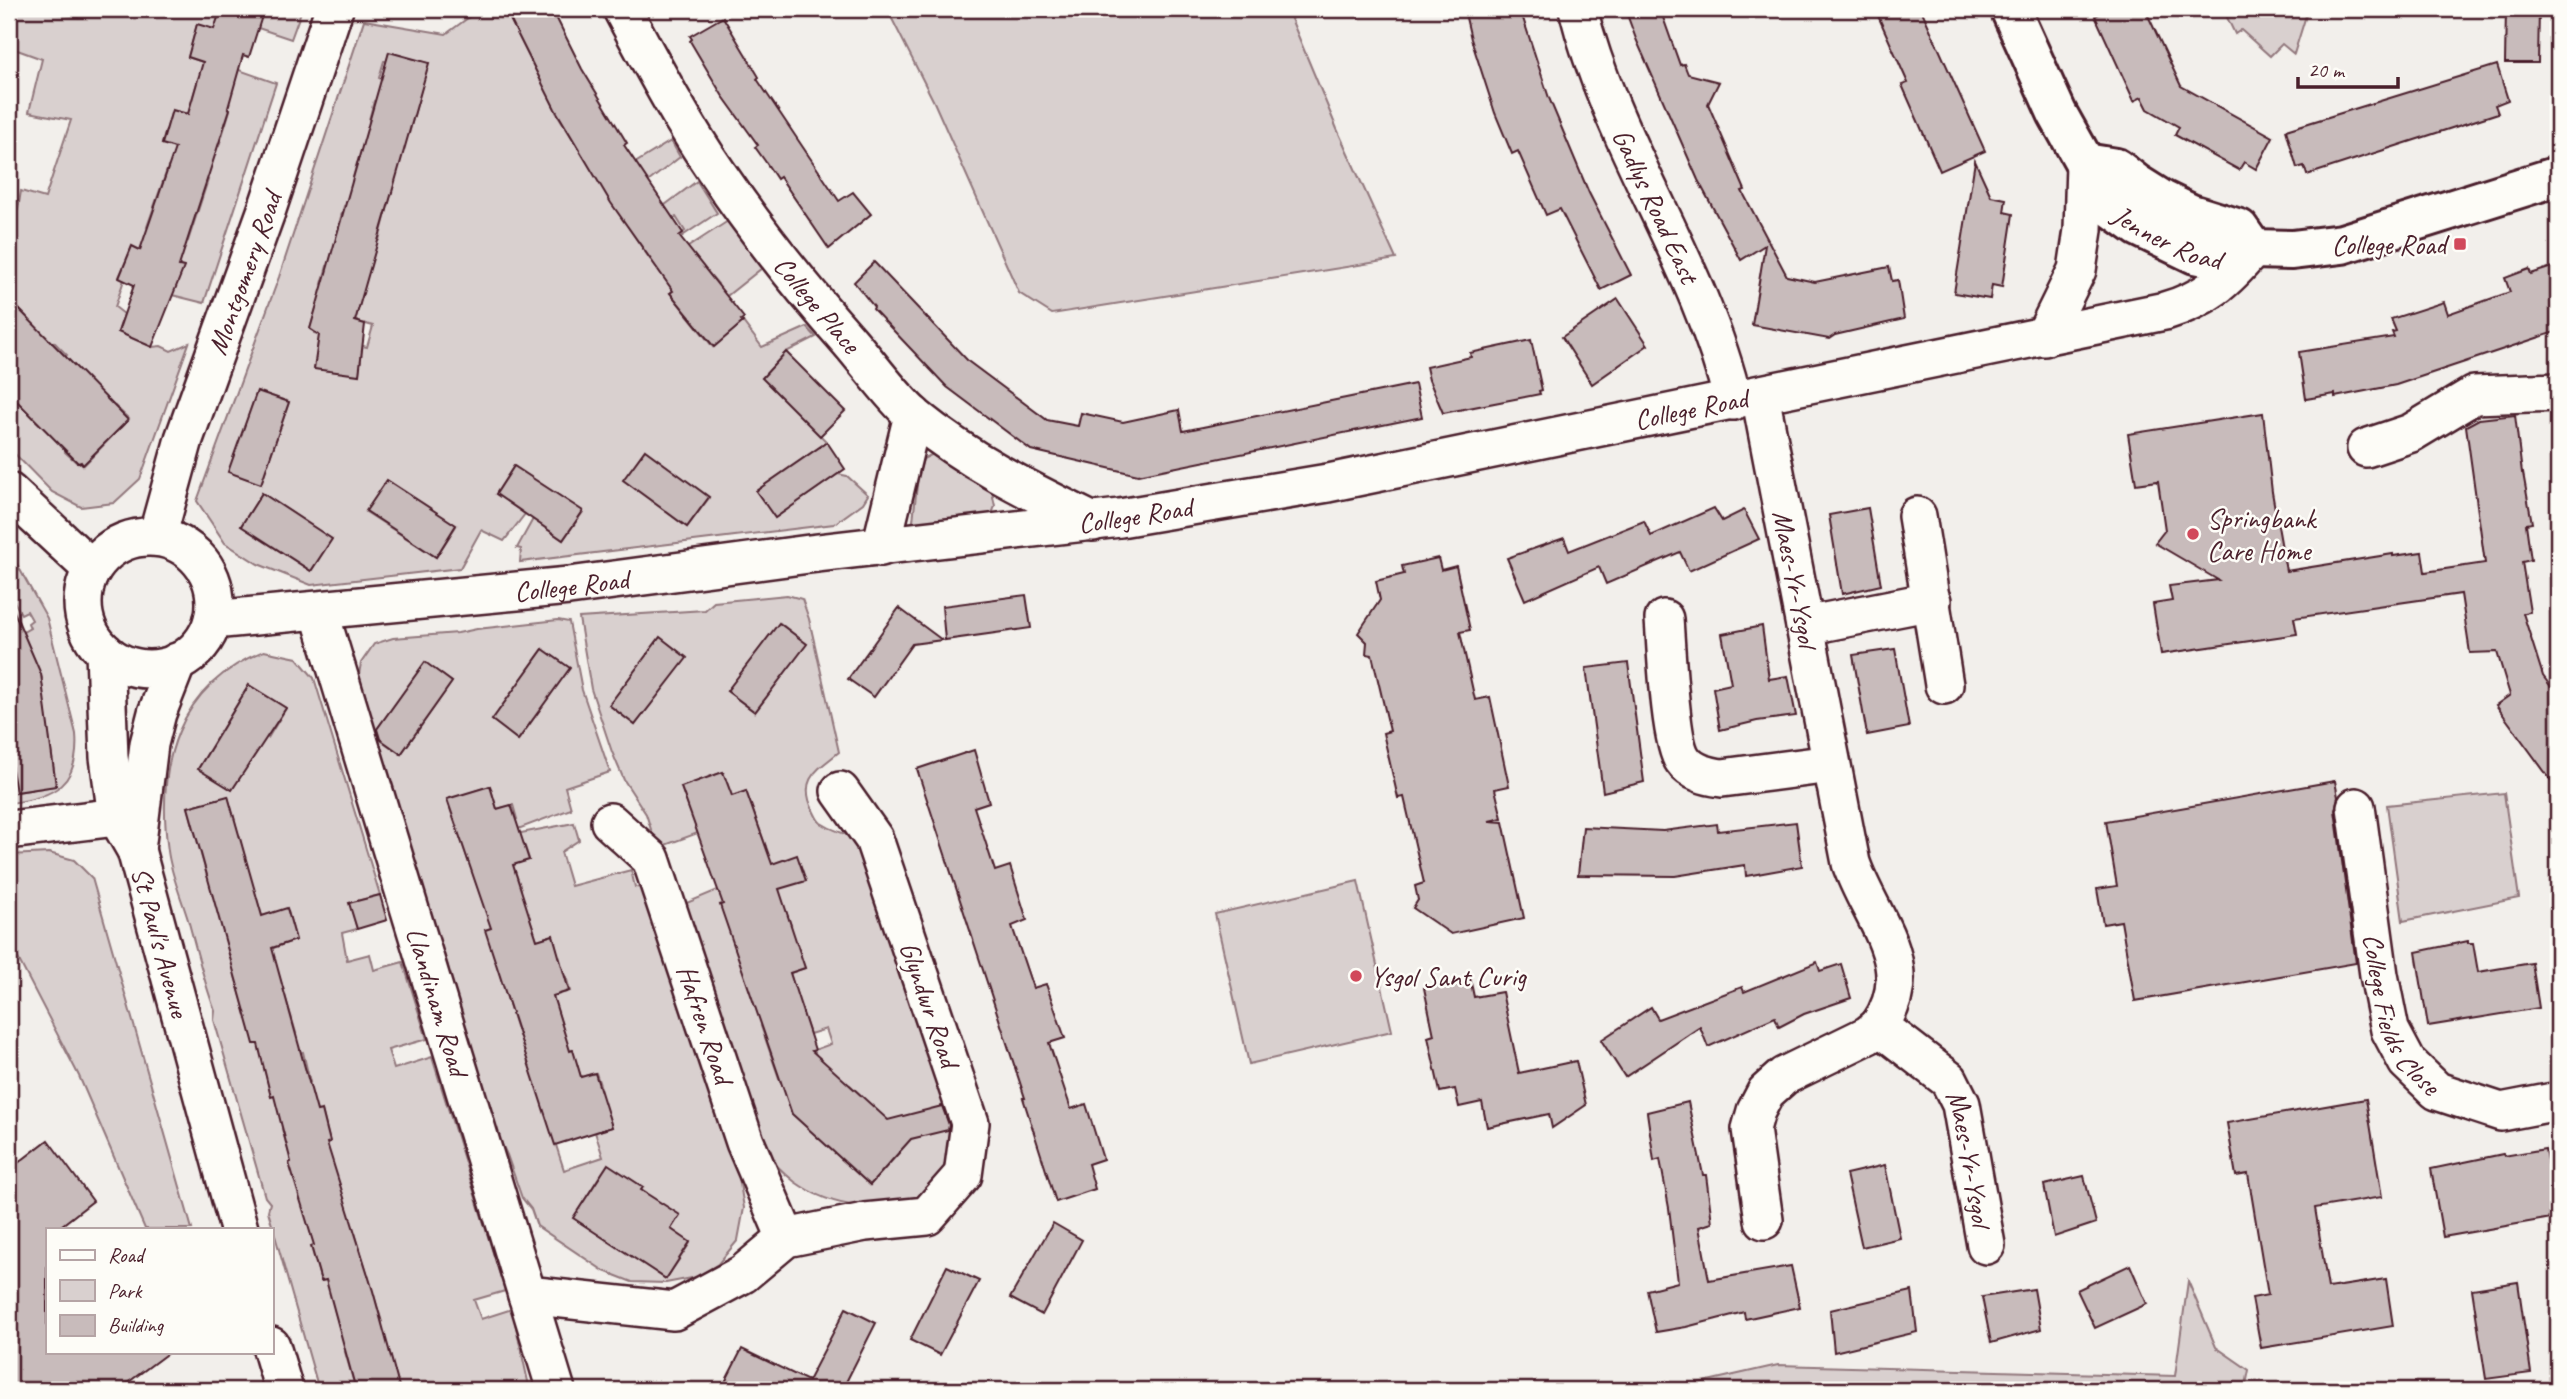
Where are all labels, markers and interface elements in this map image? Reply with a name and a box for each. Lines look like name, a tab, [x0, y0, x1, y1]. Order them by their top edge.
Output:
scale bar	[2298, 46, 2397, 90]
text: 20 m	[2308, 57, 2346, 83]
street label: Gadlys Road East	[1605, 123, 1708, 291]
street label: Montgomery Road	[199, 184, 291, 359]
street label: Jenner Road	[2104, 196, 2229, 278]
place label: College Road	[2332, 227, 2450, 262]
marker: College Road	[2452, 236, 2468, 252]
street label: College Place	[766, 249, 870, 362]
street label: College Road	[1631, 379, 1754, 438]
street label: College Road	[1076, 489, 1198, 541]
place label: Springbank Care Home	[2207, 501, 2318, 568]
street label: Maes-Yr-Ysgol	[1765, 507, 1827, 655]
marker: Springbank Care Home	[2185, 526, 2201, 542]
street label: College Road	[513, 561, 634, 609]
street label: St Paul's Avenue	[123, 863, 198, 1023]
street label: Llandinam Road	[398, 923, 477, 1084]
street label: College Fields Close	[2356, 932, 2449, 1104]
street label: Glyndwr Road	[892, 937, 969, 1075]
place label: Ysgol Sant Curig	[1370, 959, 1527, 994]
street label: Hafren Road	[669, 960, 743, 1092]
marker: Ysgol Sant Curig	[1348, 968, 1364, 984]
street label: Maes-Yr-Ysgol	[1938, 1083, 2000, 1234]
legend	[46, 1228, 273, 1354]
text: Road	[108, 1242, 147, 1268]
text: Park	[108, 1278, 143, 1304]
text: Building	[108, 1312, 165, 1338]

